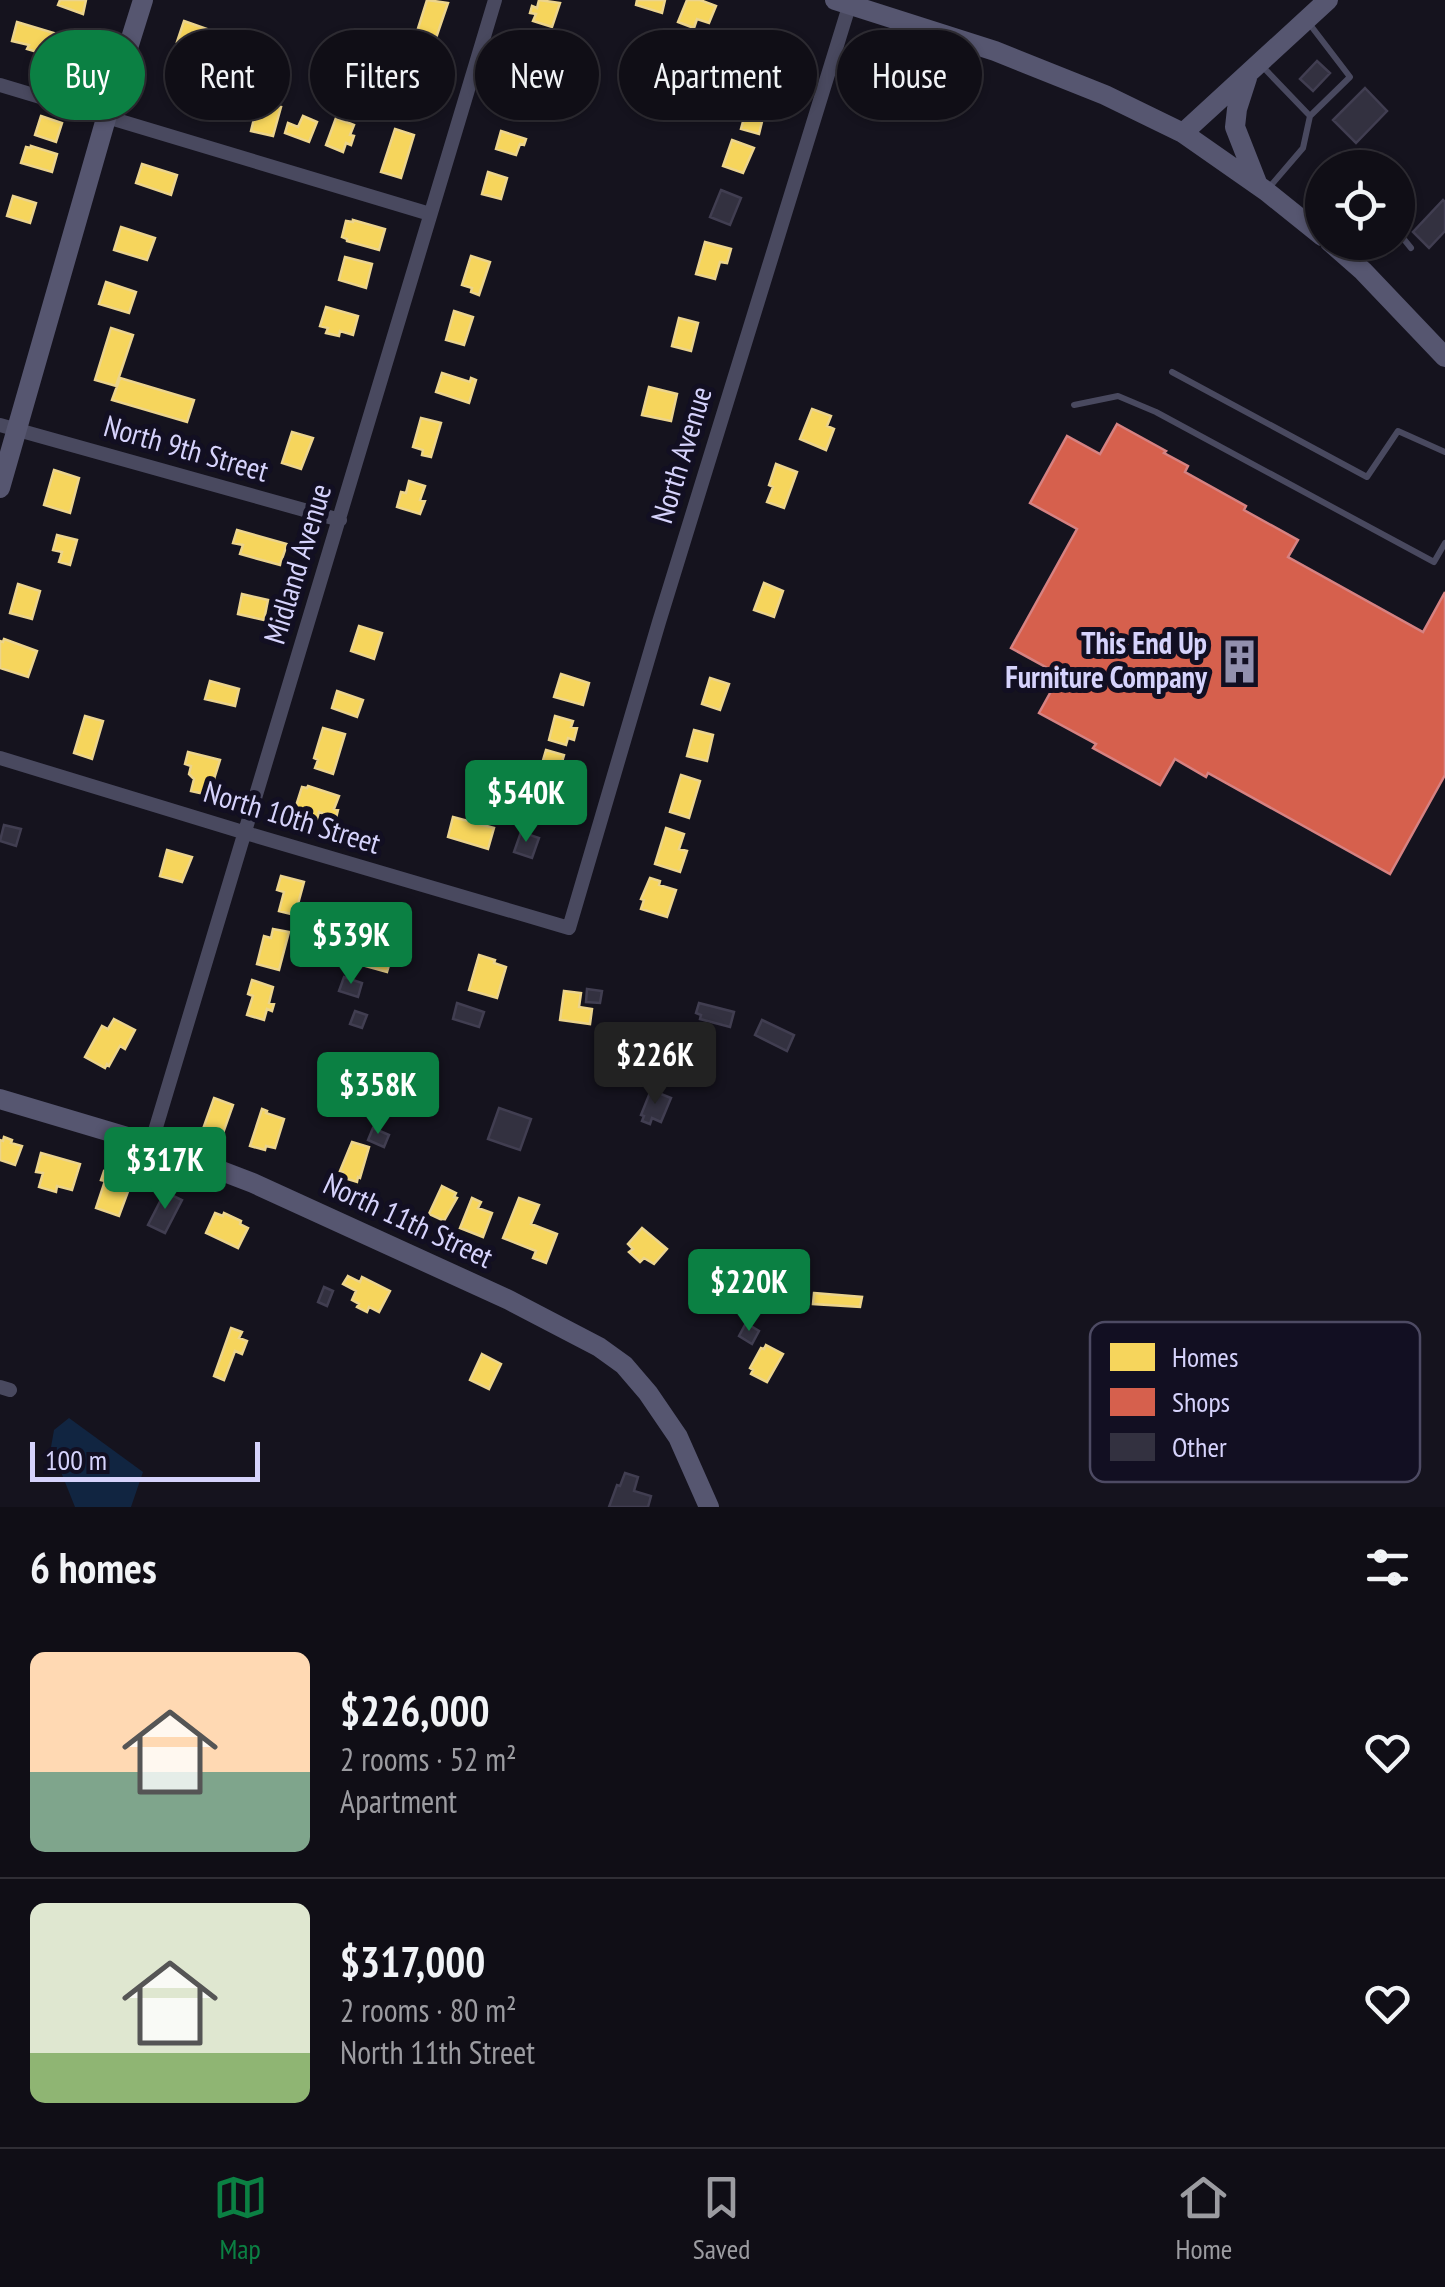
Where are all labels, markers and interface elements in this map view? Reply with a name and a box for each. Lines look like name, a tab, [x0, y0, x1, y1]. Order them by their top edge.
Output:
chip: Buy	[30, 30, 145, 120]
chip: Rent	[165, 30, 290, 120]
chip: Filters	[310, 30, 455, 120]
chip: New	[475, 30, 599, 120]
chip: Apartment	[619, 30, 817, 120]
chip: House	[837, 30, 982, 120]
map controls	[1305, 150, 1415, 260]
button: locate	[1305, 150, 1415, 260]
street label: North Avenue	[641, 381, 720, 528]
street label: North 9th Street	[100, 405, 274, 490]
street label: Midland Avenue	[254, 479, 339, 648]
place label: This End Up Furniture Company	[1005, 623, 1208, 696]
building icon: This End Up Furniture Company	[1216, 637, 1264, 685]
pin: $540K	[456, 760, 596, 845]
street label: North 10th Street	[199, 771, 386, 862]
text: $540K	[487, 771, 565, 813]
pin: $539K	[281, 902, 421, 987]
text: $539K	[312, 913, 390, 955]
pin: $226K	[585, 1022, 725, 1107]
text: $226K	[616, 1033, 694, 1075]
pin: $358K	[308, 1052, 448, 1137]
text: $358K	[339, 1063, 417, 1105]
pin: $317K	[95, 1127, 235, 1212]
text: $317K	[126, 1138, 204, 1180]
street label: North 11th Street	[318, 1163, 500, 1276]
pin: $220K	[679, 1249, 819, 1334]
text: $220K	[710, 1260, 788, 1302]
legend	[1090, 1322, 1420, 1482]
text: Homes	[1172, 1338, 1238, 1375]
text: Shops	[1172, 1383, 1230, 1420]
text: Other	[1172, 1428, 1227, 1465]
scale bar	[30, 1437, 260, 1482]
text: 100 m	[45, 1441, 107, 1478]
text: 6 homes	[30, 1540, 157, 1595]
icon: filters	[1360, 1540, 1415, 1595]
text: $226,000	[340, 1683, 490, 1738]
icon: home	[110, 1692, 230, 1812]
icon: heart	[1360, 1725, 1415, 1780]
text: 2 rooms · 52 m²	[340, 1738, 517, 1780]
text: Apartment	[340, 1780, 457, 1822]
text: $317,000	[340, 1934, 485, 1989]
icon: home	[110, 1943, 230, 2063]
icon: heart	[1360, 1976, 1415, 2031]
text: 2 rooms · 80 m²	[340, 1989, 517, 2031]
text: North 11th Street	[340, 2031, 535, 2073]
tab: Map	[213, 2170, 268, 2267]
tab: Saved	[693, 2170, 750, 2267]
tab: Home	[1176, 2170, 1232, 2267]

